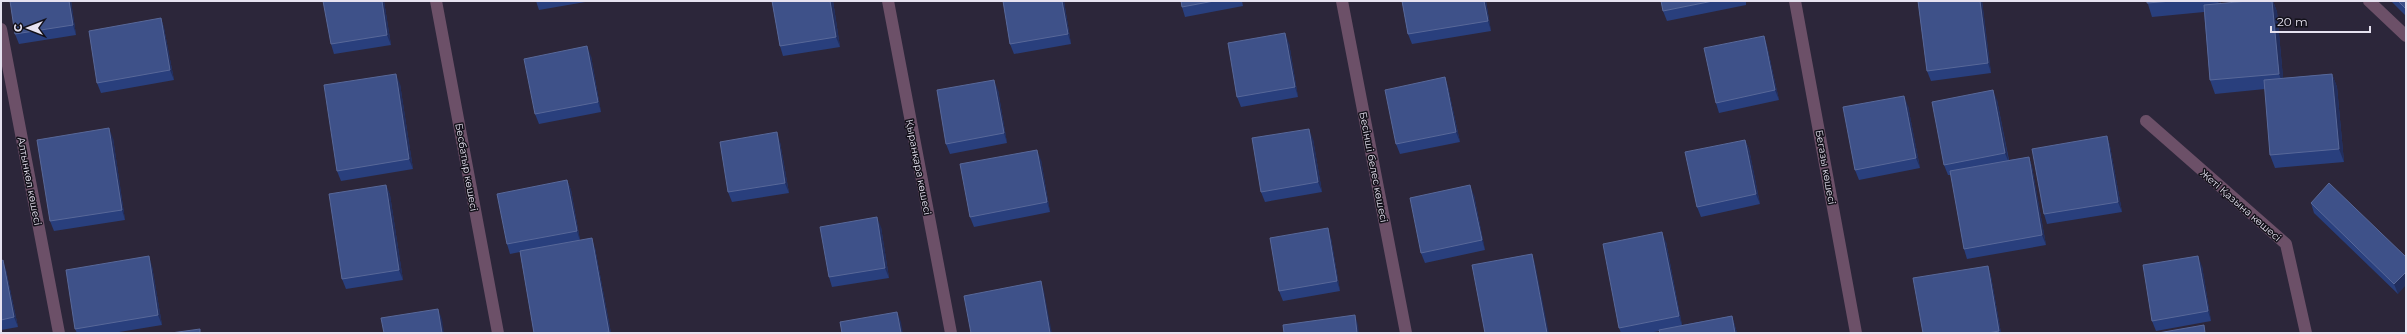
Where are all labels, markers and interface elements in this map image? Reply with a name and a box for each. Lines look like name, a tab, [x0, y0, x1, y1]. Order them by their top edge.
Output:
north arrow	[8, 8, 48, 48]
scale bar	[2271, 8, 2370, 34]
text: 20 m	[2277, 14, 2308, 29]
text: С	[11, 24, 25, 32]
street label: Бесінші белес көшесі	[1356, 111, 1391, 224]
street label: Қыранқара көшесі	[903, 118, 934, 216]
street label: Бесбатыр көшесі	[452, 122, 481, 212]
street label: Бегазы көшесі	[1813, 129, 1838, 205]
street label: Алтынкөл көшесі	[15, 136, 44, 226]
street label: Жеті Қазына көшесі	[2197, 167, 2284, 244]

